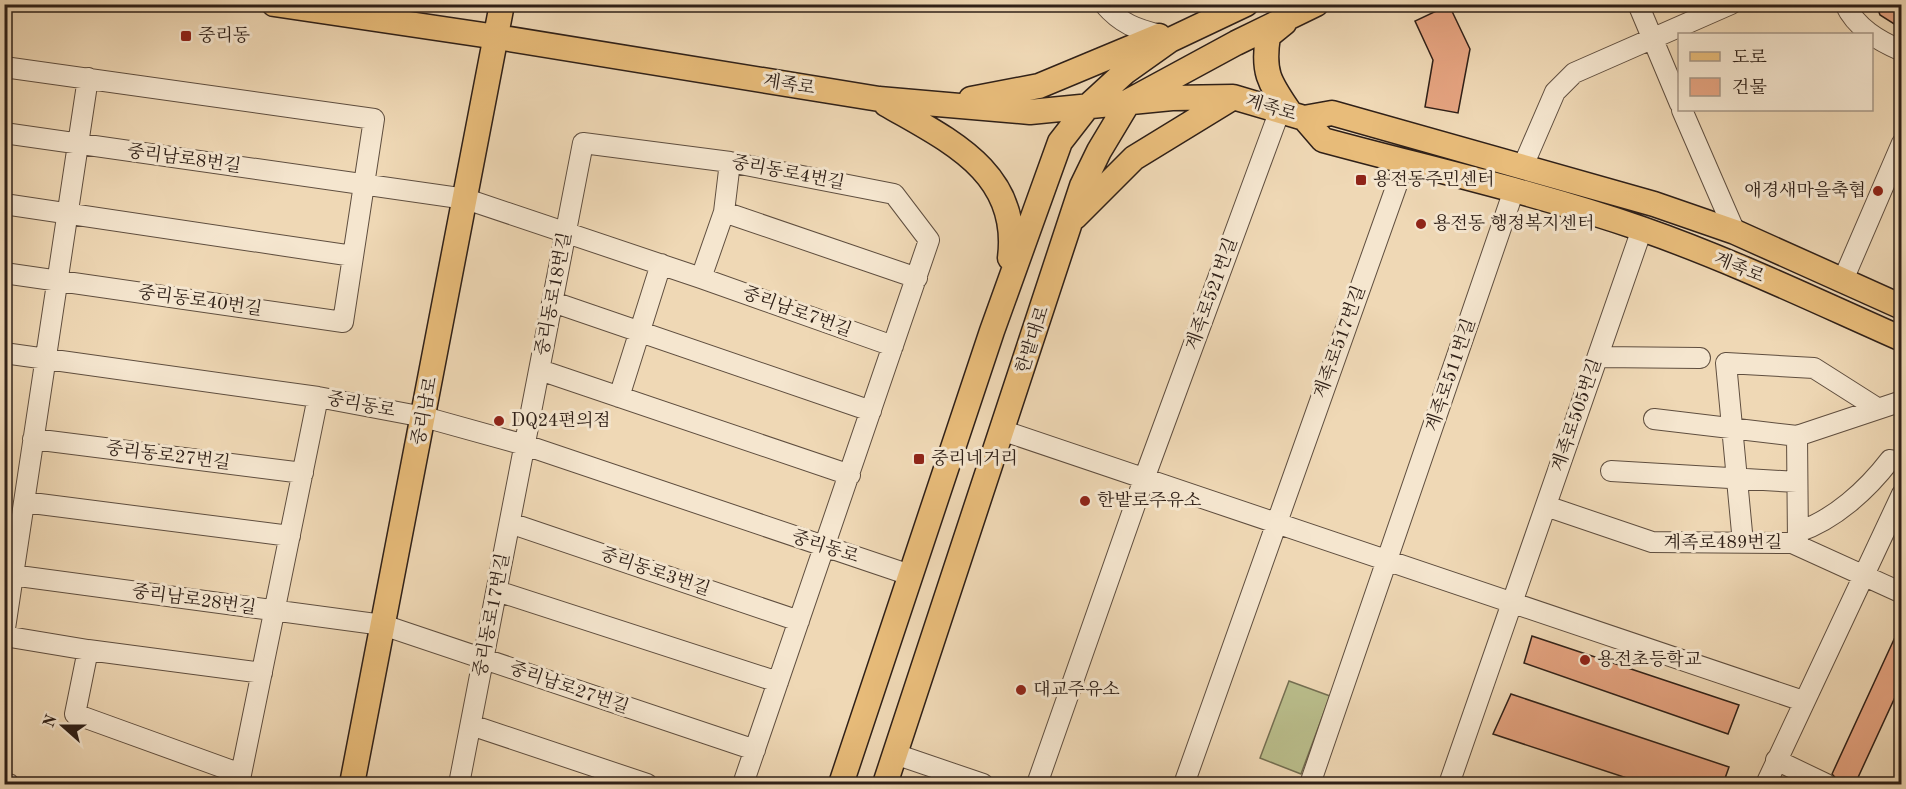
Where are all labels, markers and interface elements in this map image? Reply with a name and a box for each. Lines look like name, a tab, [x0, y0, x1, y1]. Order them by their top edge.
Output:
place label: 중리동	[198, 26, 250, 45]
marker: 중리동	[179, 29, 193, 43]
legend	[1678, 33, 1873, 111]
text: 도로	[1732, 49, 1767, 67]
street label: 계족로	[762, 71, 816, 98]
text: 건물	[1732, 78, 1767, 97]
street label: 계족로	[1243, 91, 1299, 124]
street label: 중리남로8번길	[126, 141, 242, 176]
street label: 중리동로4번길	[730, 152, 846, 193]
place label: 용전동주민센터	[1373, 170, 1495, 189]
marker: 용전동주민센터	[1354, 173, 1368, 187]
place label: 애경새마을축협	[1744, 180, 1866, 200]
marker: 애경새마을축협	[1871, 184, 1885, 198]
place label: 용전동 행정복지센터	[1433, 213, 1595, 233]
marker: 용전동 행정복지센터	[1414, 217, 1428, 231]
street label: 중리동로18번길	[532, 231, 575, 357]
street label: 계족로521번길	[1182, 235, 1241, 353]
street label: 계족로	[1711, 249, 1767, 286]
street label: 중리동로40번길	[137, 282, 263, 319]
street label: 중리남로7번길	[740, 283, 854, 340]
street label: 계족로517번길	[1310, 283, 1369, 401]
street label: 한밭대로	[1013, 304, 1052, 376]
street label: 계족로511번길	[1422, 316, 1479, 434]
street label: 계족로505번길	[1548, 356, 1605, 474]
street label: 중리남로	[409, 375, 440, 447]
street label: 중리동로	[325, 389, 397, 420]
place label: DQ24편의점	[511, 411, 611, 430]
marker: DQ24편의점	[492, 414, 506, 428]
street label: 중리동로27번길	[105, 438, 231, 473]
place label: 중리네거리	[931, 449, 1018, 468]
marker: 중리네거리	[912, 452, 926, 466]
place label: 한밭로주유소	[1097, 491, 1201, 510]
marker: 한밭로주유소	[1078, 494, 1092, 508]
street label: 중리동로	[789, 527, 861, 566]
street label: 계족로489번길	[1664, 533, 1782, 552]
street label: 중리동로3번길	[598, 544, 713, 599]
street label: 중리동로17번길	[470, 552, 513, 678]
street label: 중리남로28번길	[131, 581, 257, 618]
place label: 용전초등학교	[1597, 650, 1702, 669]
marker: 용전초등학교	[1578, 653, 1592, 667]
street label: 중리남로27번길	[507, 658, 631, 717]
place label: 대교주유소	[1033, 680, 1120, 699]
marker: 대교주유소	[1014, 683, 1028, 697]
north arrow	[33, 696, 93, 756]
text: N	[41, 712, 61, 730]

